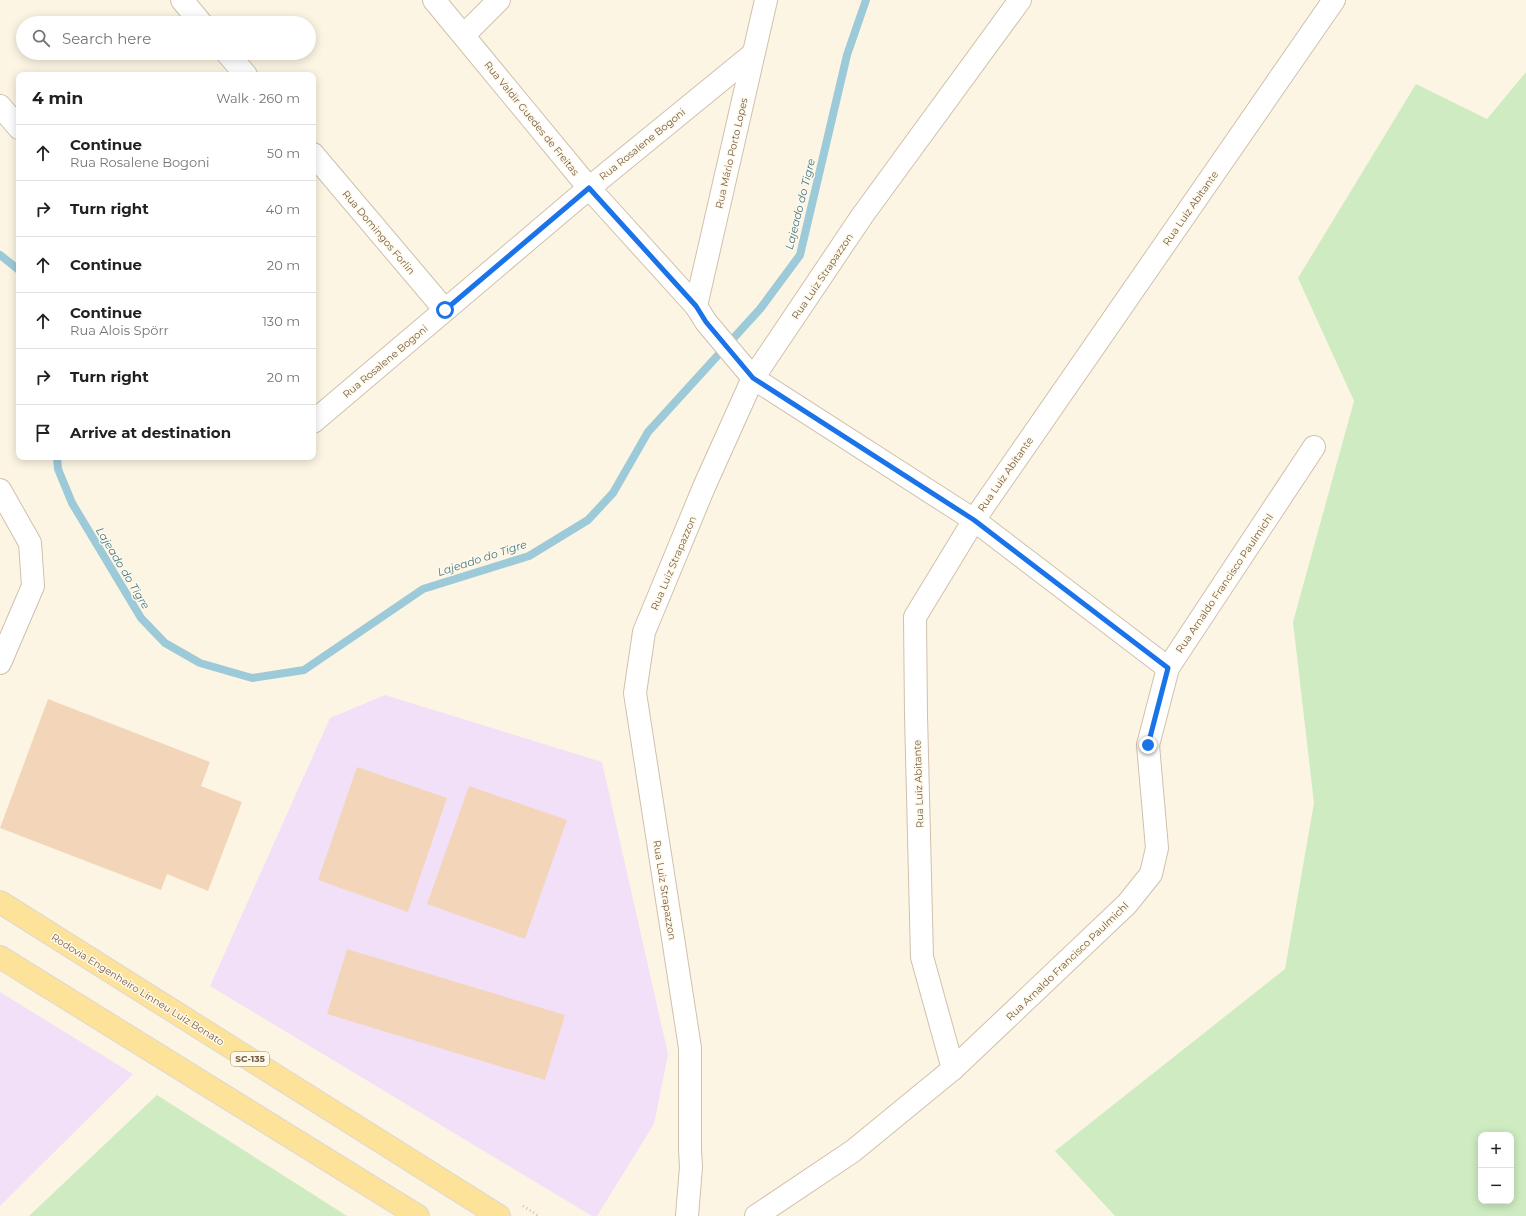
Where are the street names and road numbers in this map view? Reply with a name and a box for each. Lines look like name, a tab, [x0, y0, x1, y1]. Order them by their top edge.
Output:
street label: Rua Valdir Guedes de Freitas	[481, 59, 582, 178]
street label: Rua Mário Porto Lopes	[712, 96, 751, 210]
street label: Rua Rosalene Bogoni	[597, 106, 688, 183]
street label: Rua Luiz Abitante	[1160, 168, 1221, 248]
street label: Rua Domingos Forlin	[340, 187, 418, 277]
street label: Rua Luiz Strapazzon	[789, 231, 856, 322]
street label: Rua Rosalene Bogoni	[340, 322, 431, 401]
street label: Rua Luiz Abitante	[975, 434, 1036, 514]
street label: Rua Arnaldo Francisco Paulmichl	[1173, 511, 1276, 655]
street label: Rua Luiz Strapazzon	[648, 514, 699, 612]
street label: Rua Luiz Abitante	[910, 740, 927, 828]
street label: Rua Luiz Strapazzon	[650, 839, 679, 941]
street label: Rua Arnaldo Francisco Paulmichl	[1003, 899, 1131, 1023]
street label: Rodovia Engenheiro Linneu Luiz Bonato	[49, 931, 227, 1048]
road number: SC-135	[231, 1052, 269, 1066]

